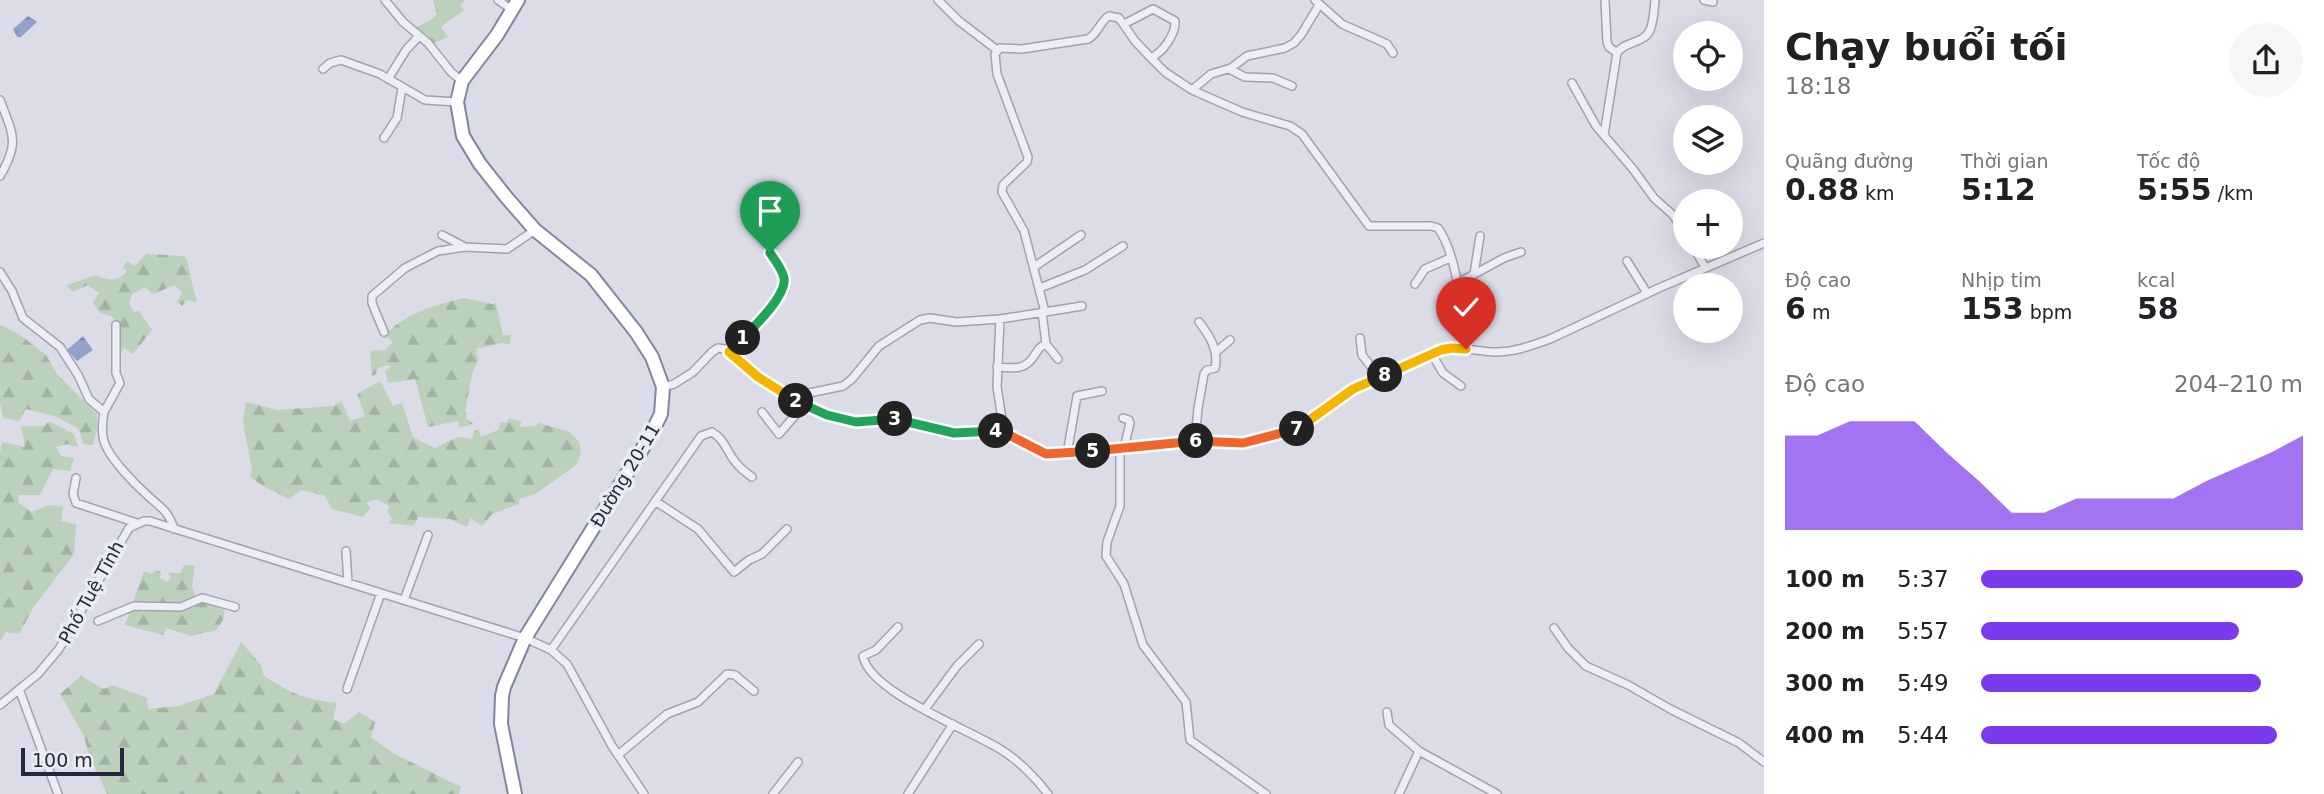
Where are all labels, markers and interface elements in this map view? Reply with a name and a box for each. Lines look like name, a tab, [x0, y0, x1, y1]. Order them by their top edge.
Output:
map controls	[1673, 21, 1743, 343]
button: locate	[1673, 21, 1743, 91]
button: share	[2229, 23, 2303, 97]
text: Chạy buổi tối	[1785, 25, 2068, 69]
text: 18:18	[1785, 73, 1851, 99]
button: layers	[1673, 105, 1743, 175]
text: Quãng đường	[1785, 150, 1914, 172]
text: Thời gian	[1961, 150, 2049, 172]
text: Tốc độ	[2137, 150, 2200, 172]
text: 0.88	[1785, 172, 1859, 207]
text: 5:12	[1961, 172, 2036, 207]
text: 5:55	[2137, 172, 2212, 207]
pin	[740, 181, 800, 253]
text: km	[1859, 182, 1895, 204]
text: /km	[2212, 182, 2254, 204]
button: +	[1673, 189, 1743, 259]
icon: arrive	[751, 192, 789, 230]
text: Độ cao	[1785, 269, 1851, 291]
text: Nhịp tim	[1961, 269, 2042, 291]
text: kcal	[2137, 269, 2175, 291]
button: −	[1673, 273, 1743, 343]
pin	[1436, 277, 1496, 349]
icon: check	[1447, 288, 1485, 326]
text: 6	[1785, 291, 1806, 326]
text: 153	[1961, 291, 2024, 326]
text: 58	[2137, 291, 2179, 326]
text: m	[1806, 301, 1830, 323]
text: bpm	[2024, 301, 2072, 323]
pin: 1	[726, 320, 760, 356]
text: 1	[736, 326, 749, 348]
pin: 8	[1368, 358, 1402, 392]
text: 8	[1378, 363, 1391, 385]
text: Độ cao	[1785, 371, 1865, 397]
text: 204–210 m	[2174, 371, 2303, 397]
pin: 2	[778, 384, 814, 418]
text: 2	[789, 389, 802, 411]
pin: 3	[878, 402, 912, 436]
text: 3	[888, 407, 901, 429]
pin: 7	[1280, 412, 1314, 446]
pin: 4	[978, 414, 1014, 448]
text: 7	[1290, 417, 1303, 439]
street label: Đường 20-11	[586, 419, 664, 531]
text: 4	[989, 419, 1002, 441]
pin: 6	[1178, 424, 1214, 458]
text: 6	[1189, 429, 1202, 451]
pin: 5	[1076, 434, 1110, 468]
text: 5	[1086, 439, 1099, 461]
street label: Phố Tuệ Tĩnh	[54, 537, 128, 647]
text: 100 m	[1785, 566, 1865, 592]
text: 5:37	[1897, 566, 1949, 592]
text: 200 m	[1785, 618, 1865, 644]
text: 5:57	[1897, 618, 1949, 644]
text: 300 m	[1785, 670, 1865, 696]
text: 5:49	[1897, 670, 1949, 696]
text: 400 m	[1785, 722, 1865, 748]
text: 5:44	[1897, 722, 1949, 748]
scale bar	[21, 745, 124, 777]
text: 100 m	[32, 749, 93, 771]

